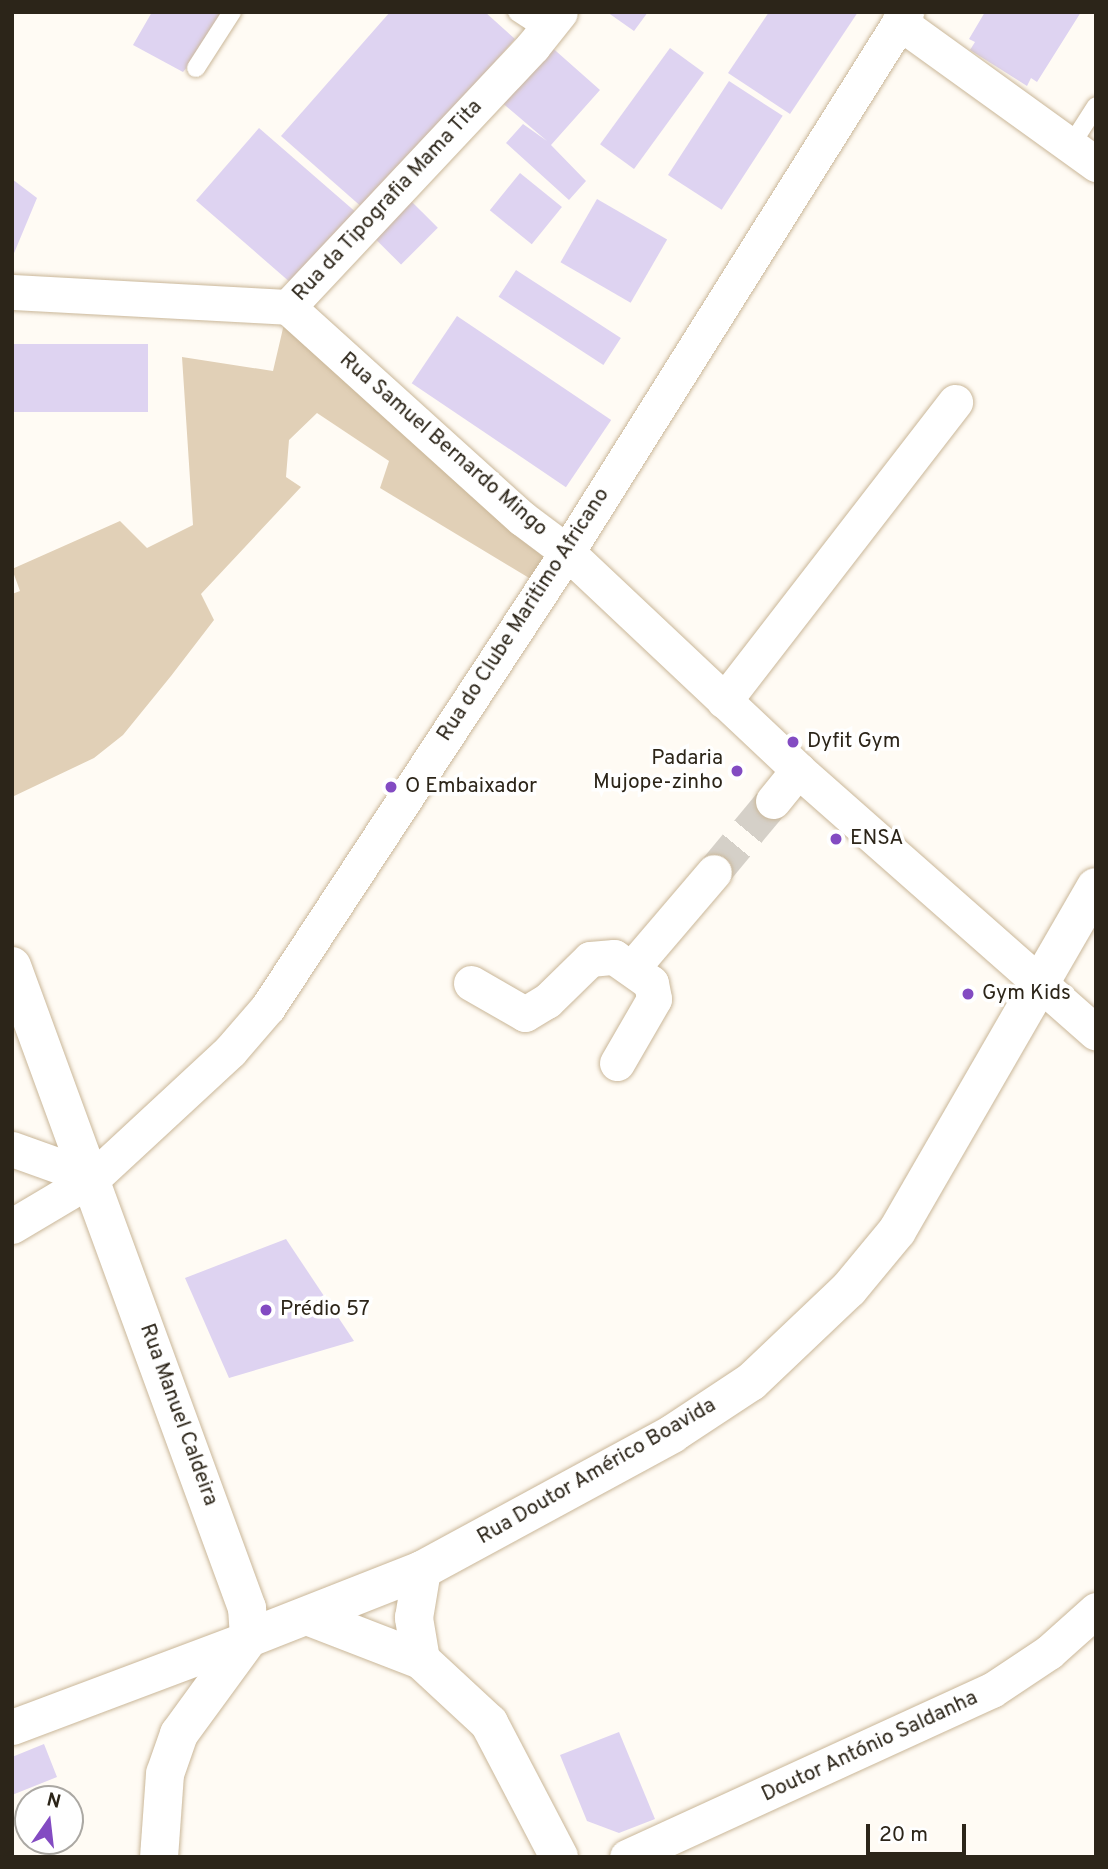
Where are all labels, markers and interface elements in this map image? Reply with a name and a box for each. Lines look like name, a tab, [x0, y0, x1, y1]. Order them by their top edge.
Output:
street label: Rua da Tipografia Mama Tita	[287, 94, 489, 308]
street label: Rua Samuel Bernardo Mingo	[334, 348, 552, 542]
street label: Rua do Clube Maritimo Africano	[432, 483, 616, 747]
place label: Dyfit Gym	[807, 729, 901, 755]
marker: Dyfit Gym	[785, 734, 801, 750]
place label: Padaria Mujope-zinho	[593, 746, 723, 796]
marker: Padaria Mujope-zinho	[729, 763, 745, 779]
place label: O Embaixador	[405, 774, 537, 800]
marker: O Embaixador	[383, 779, 399, 795]
place label: ENSA	[850, 826, 904, 852]
marker: ENSA	[828, 831, 844, 847]
place label: Gym Kids	[982, 981, 1071, 1007]
marker: Gym Kids	[960, 986, 976, 1002]
place label: Prédio 57	[280, 1297, 370, 1323]
marker: Prédio 57	[258, 1302, 274, 1318]
street label: Rua Manuel Caldeira	[133, 1321, 223, 1509]
street label: Rua Doutor Américo Boavida	[473, 1393, 721, 1551]
street label: Doutor António Saldanha	[758, 1686, 982, 1808]
north arrow	[14, 1785, 84, 1855]
text: N	[44, 1788, 63, 1815]
scale bar	[870, 1810, 970, 1854]
text: 20 m	[879, 1822, 928, 1849]

